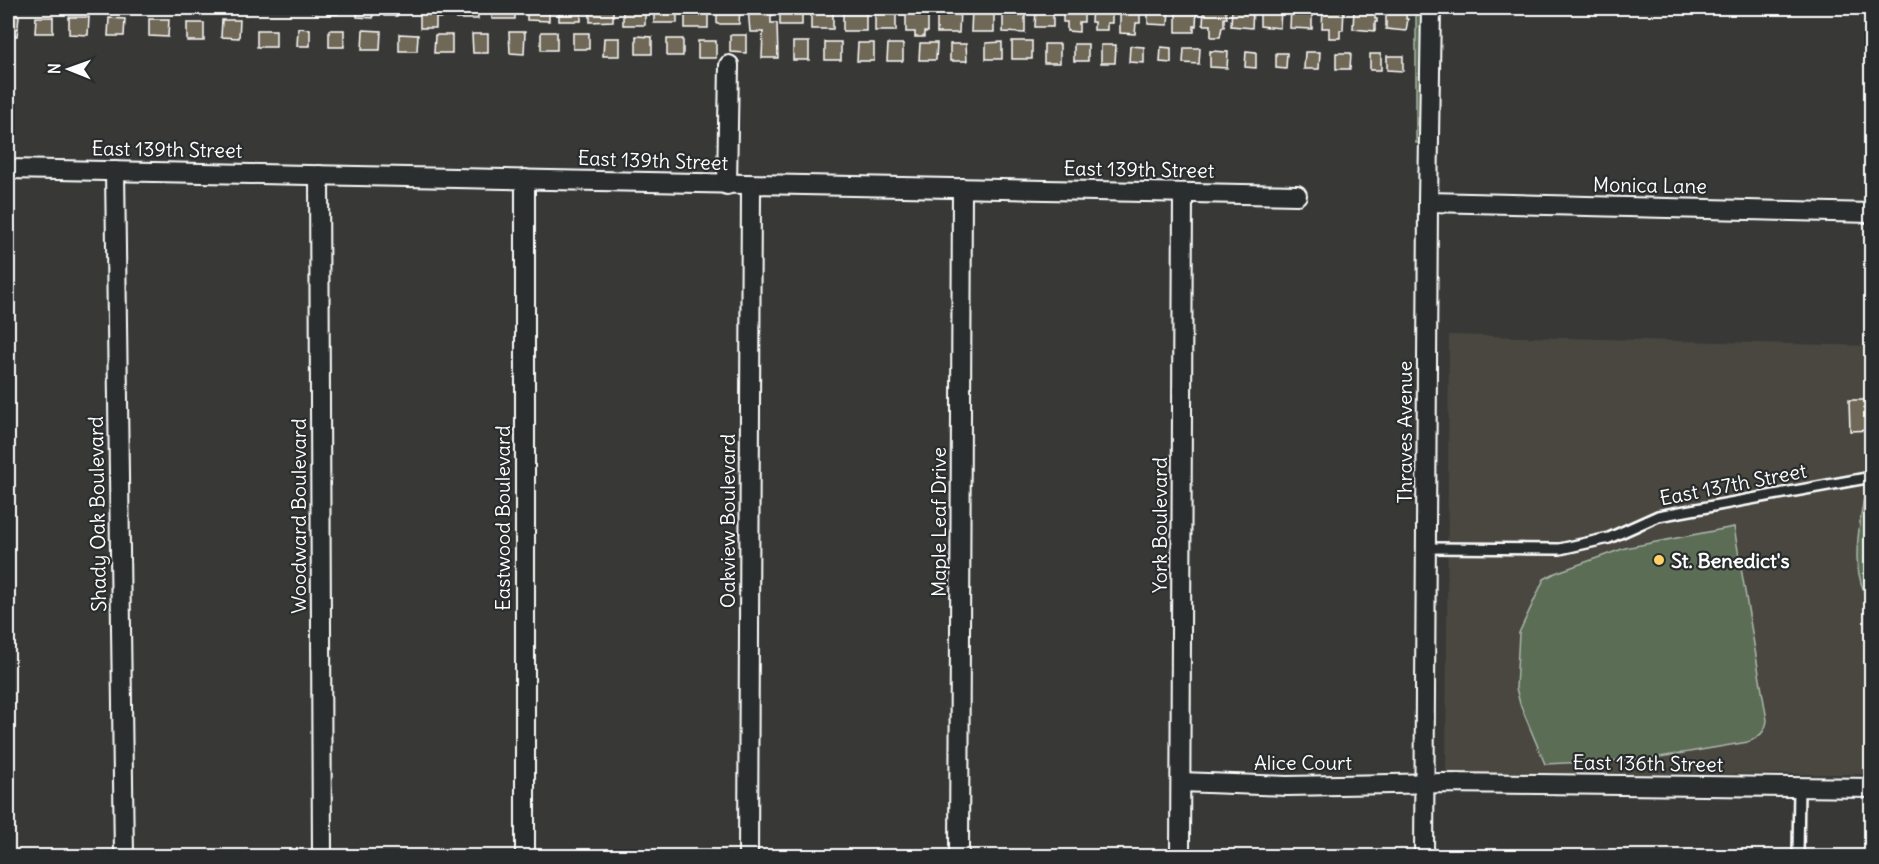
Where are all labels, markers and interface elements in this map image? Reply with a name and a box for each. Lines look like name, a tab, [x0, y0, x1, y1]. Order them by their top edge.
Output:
north arrow	[39, 39, 99, 99]
text: N	[44, 63, 64, 74]
street label: East 139th Street	[91, 135, 243, 163]
street label: East 139th Street	[577, 145, 729, 175]
street label: East 139th Street	[1063, 155, 1215, 183]
street label: Monica Lane	[1593, 172, 1707, 198]
street label: Thraves Avenue	[1392, 361, 1417, 503]
street label: Shady Oak Boulevard	[83, 416, 111, 612]
street label: Woodward Boulevard	[286, 418, 311, 614]
street label: Eastwood Boulevard	[490, 425, 515, 611]
street label: Oakview Boulevard	[715, 433, 740, 608]
street label: Maple Leaf Drive	[926, 447, 951, 597]
street label: York Boulevard	[1147, 457, 1172, 593]
street label: East 137th Street	[1657, 457, 1809, 510]
place label: St. Benedict's	[1671, 548, 1790, 573]
marker: St. Benedict's	[1652, 553, 1666, 567]
street label: East 136th Street	[1572, 749, 1724, 777]
street label: Alice Court	[1254, 750, 1352, 775]

